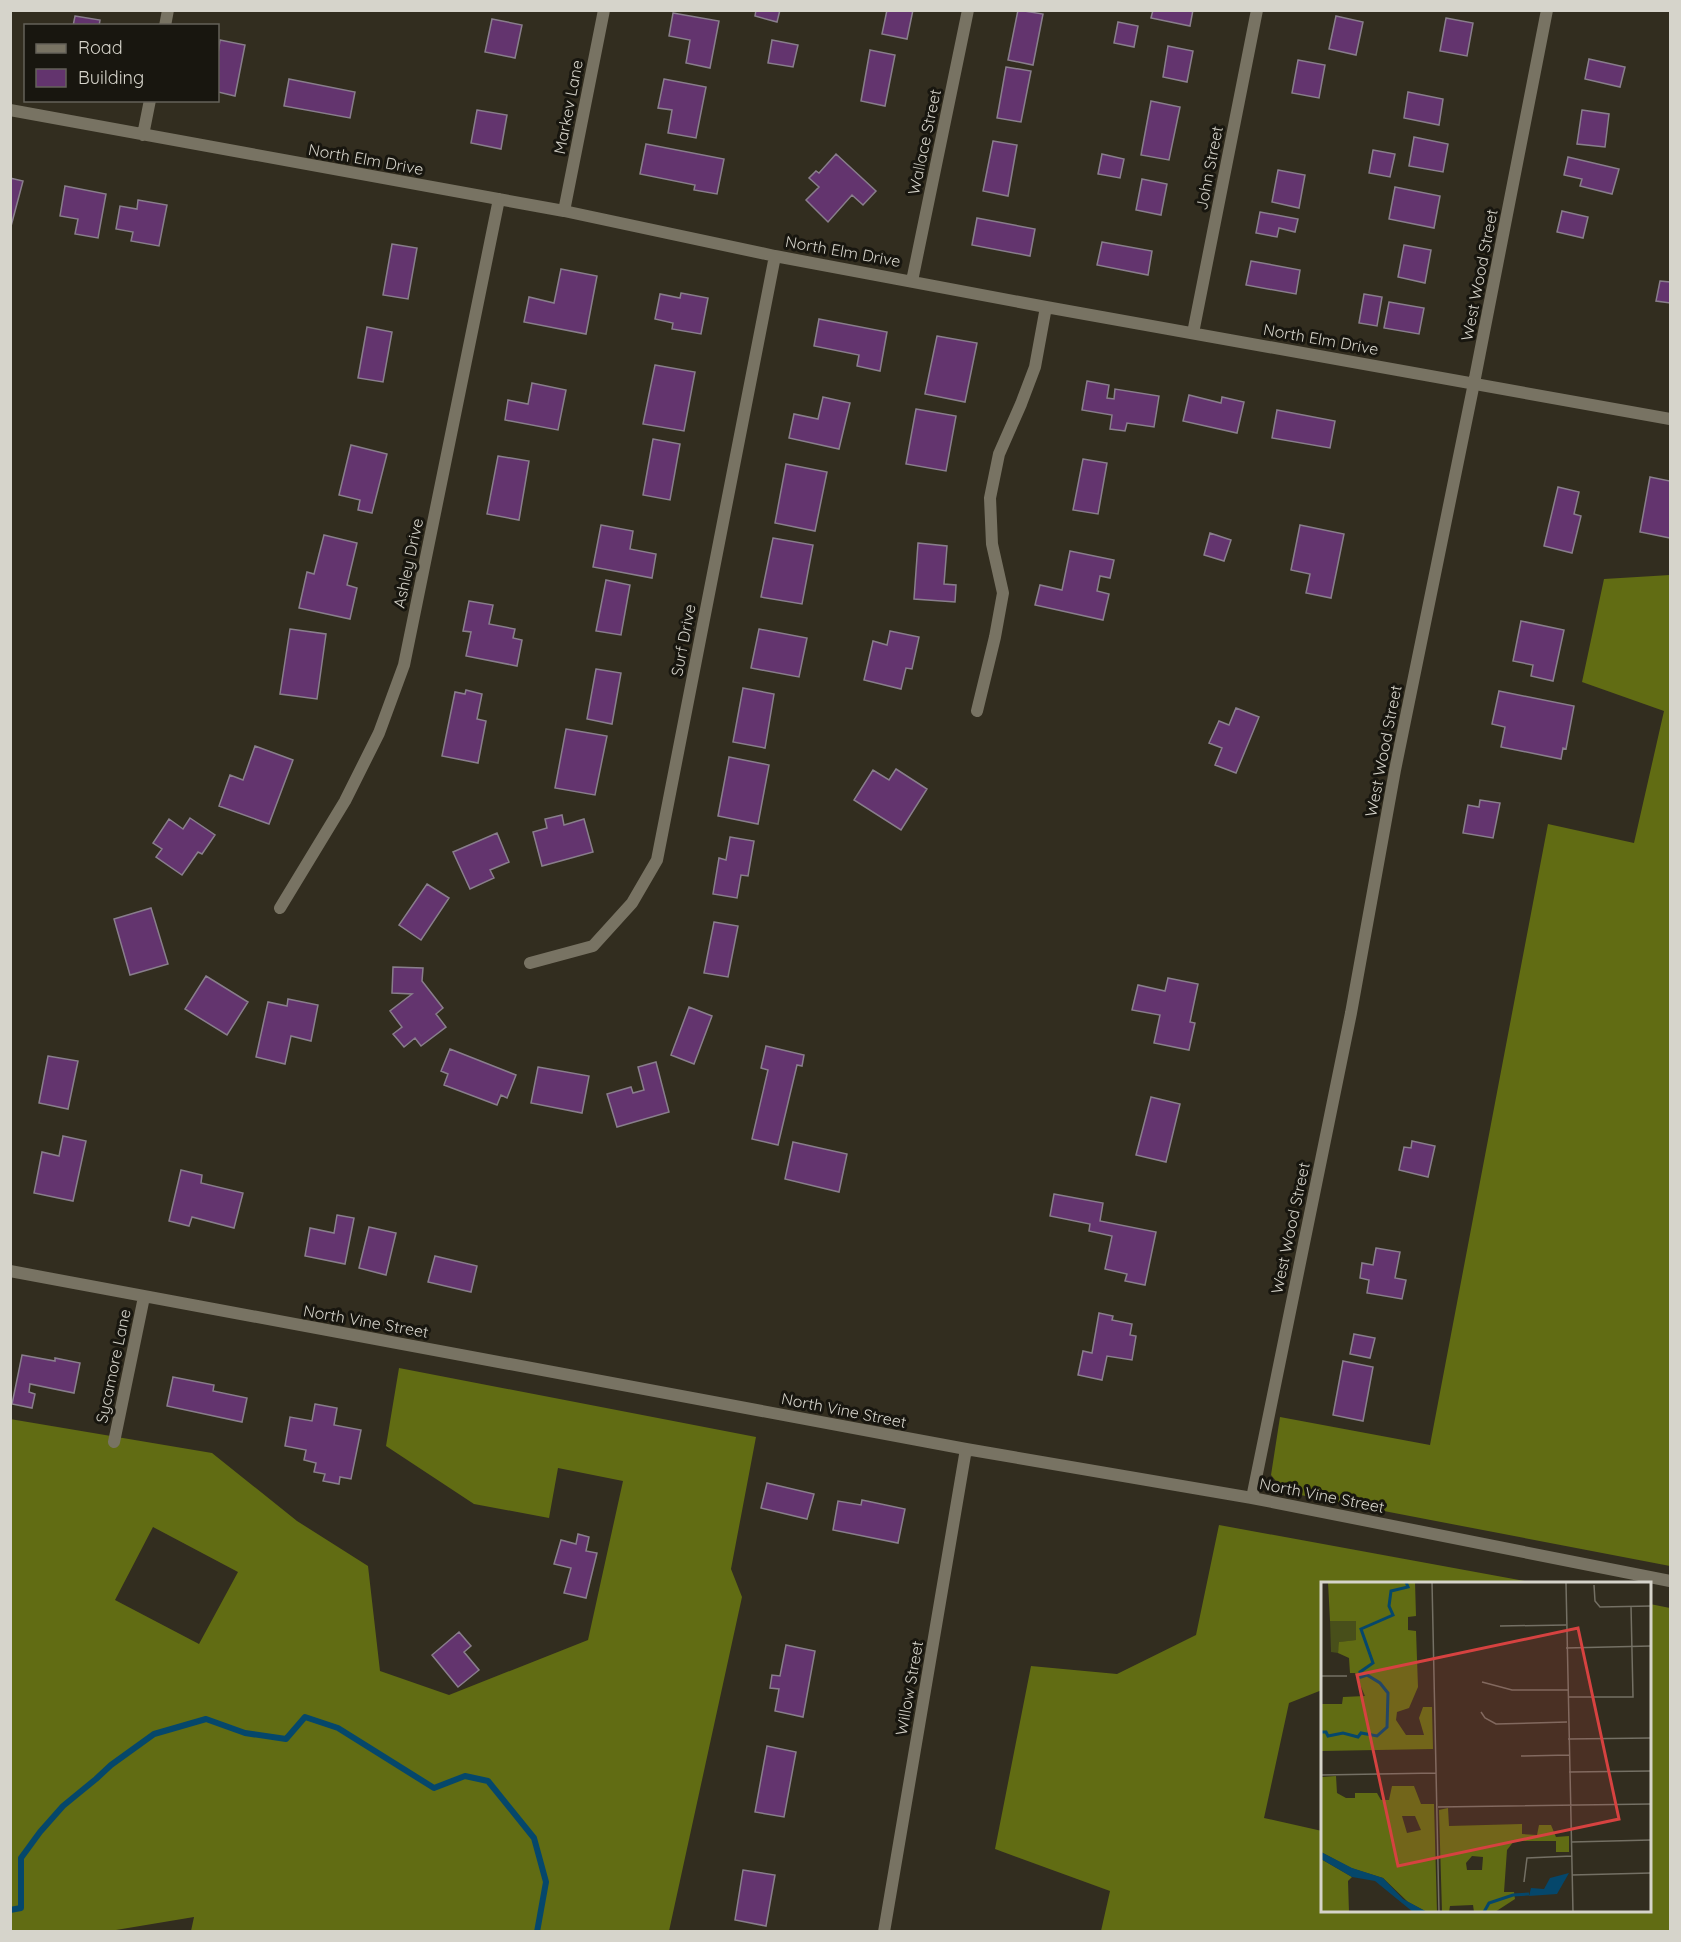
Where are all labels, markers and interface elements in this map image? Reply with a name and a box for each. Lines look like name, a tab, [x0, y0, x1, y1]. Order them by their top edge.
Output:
legend	[24, 24, 219, 102]
text: Road	[78, 36, 123, 59]
street label: Markev Lane	[549, 58, 587, 156]
text: Building	[78, 66, 144, 89]
street label: Wallace Street	[903, 87, 945, 197]
street label: John Street	[1191, 124, 1227, 212]
street label: North Elm Drive	[307, 139, 425, 179]
street label: West Wood Street	[1456, 207, 1502, 343]
street label: North Elm Drive	[784, 231, 902, 271]
street label: North Elm Drive	[1262, 319, 1380, 359]
street label: Ashley Drive	[389, 516, 427, 610]
street label: Surf Drive	[666, 602, 700, 678]
street label: West Wood Street	[1360, 683, 1406, 819]
street label: West Wood Street	[1266, 1160, 1314, 1296]
street label: North Vine Street	[302, 1300, 430, 1342]
street label: Sycamore Lane	[91, 1307, 135, 1425]
street label: North Vine Street	[780, 1388, 908, 1432]
street label: North Vine Street	[1258, 1473, 1386, 1517]
inset map	[1321, 1582, 1651, 1912]
street label: Willow Street	[891, 1639, 927, 1737]

